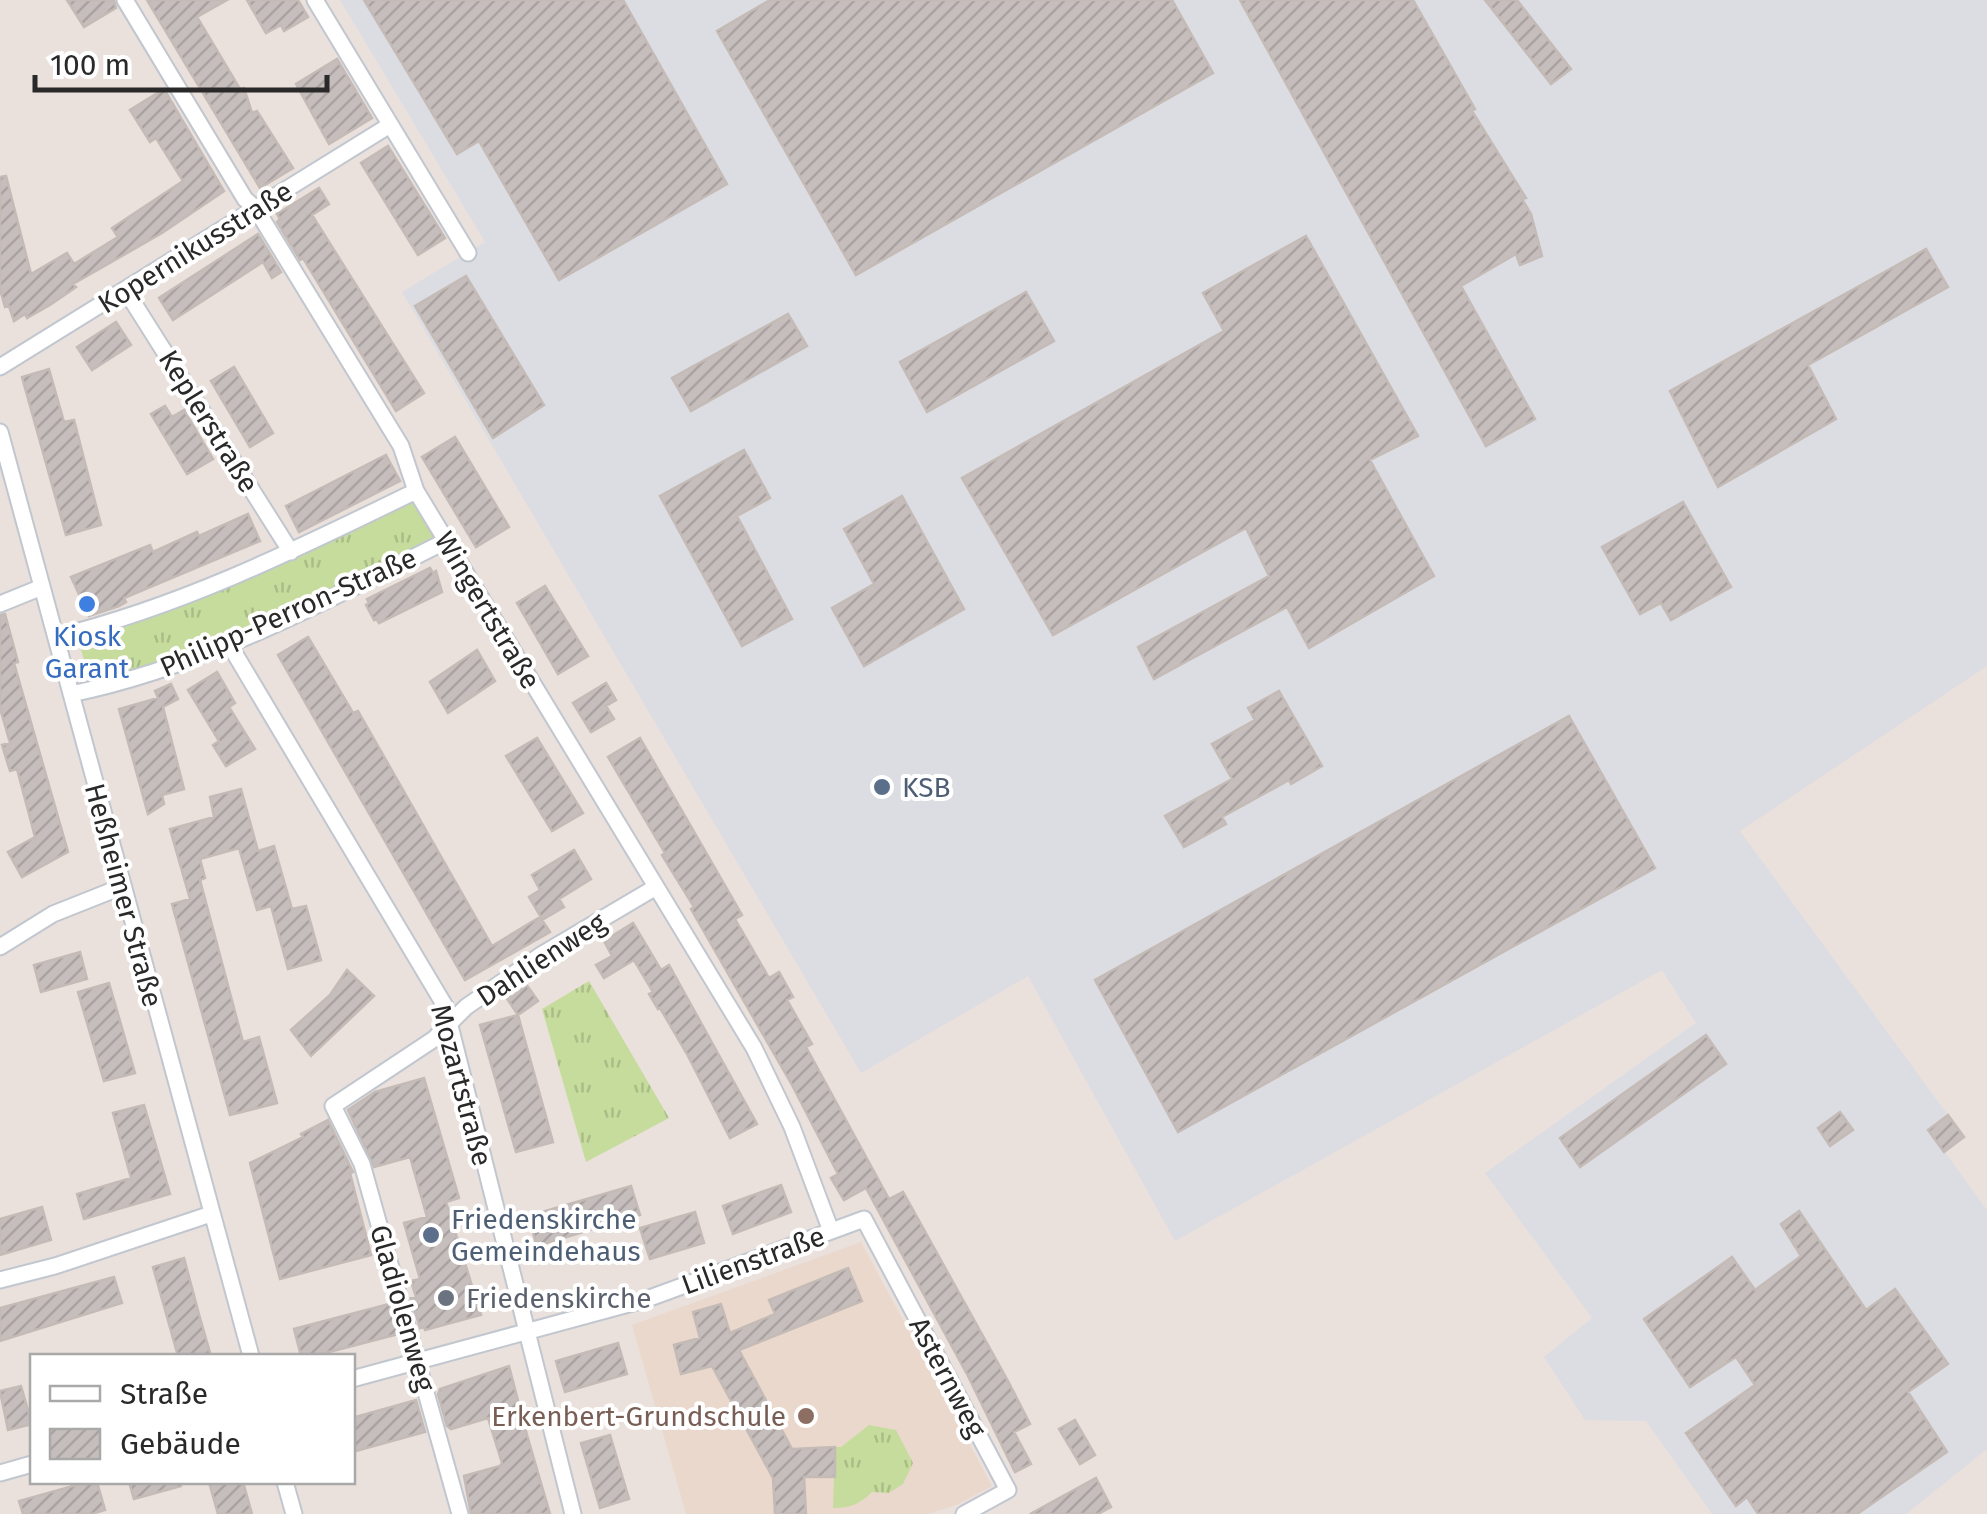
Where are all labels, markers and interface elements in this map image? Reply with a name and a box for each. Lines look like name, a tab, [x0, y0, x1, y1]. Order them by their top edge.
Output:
scale bar	[35, 30, 328, 92]
text: 100 m	[50, 47, 130, 83]
street label: Kopernikusstraße	[92, 174, 298, 320]
street label: Keplerstraße	[152, 344, 265, 499]
street label: Wingertstraße	[428, 526, 548, 695]
street label: Philipp-Perron-Straße	[155, 541, 422, 684]
marker: Kiosk Garant	[76, 593, 98, 615]
place label: Kiosk Garant	[45, 620, 130, 685]
place label: KSB	[902, 771, 951, 804]
marker: KSB	[871, 776, 893, 798]
street label: Heßheimer Straße	[78, 780, 169, 1011]
street label: Dahlienweg	[471, 905, 612, 1013]
street label: Mozartstraße	[424, 1001, 499, 1170]
place label: Friedenskirche Gemeindehaus	[451, 1203, 641, 1268]
street label: Lilienstraße	[677, 1219, 829, 1302]
street label: Gladiolenweg	[363, 1221, 442, 1396]
marker: Friedenskirche Gemeindehaus	[420, 1224, 442, 1246]
place label: Friedenskirche	[466, 1282, 651, 1315]
marker: Friedenskirche	[435, 1287, 457, 1309]
street label: Asternweg	[902, 1312, 993, 1443]
legend	[30, 1354, 355, 1484]
text: Straße	[120, 1376, 208, 1412]
place label: Erkenbert-Grundschule	[491, 1400, 786, 1433]
marker: Erkenbert-Grundschule	[795, 1405, 817, 1427]
text: Gebäude	[120, 1426, 241, 1462]

